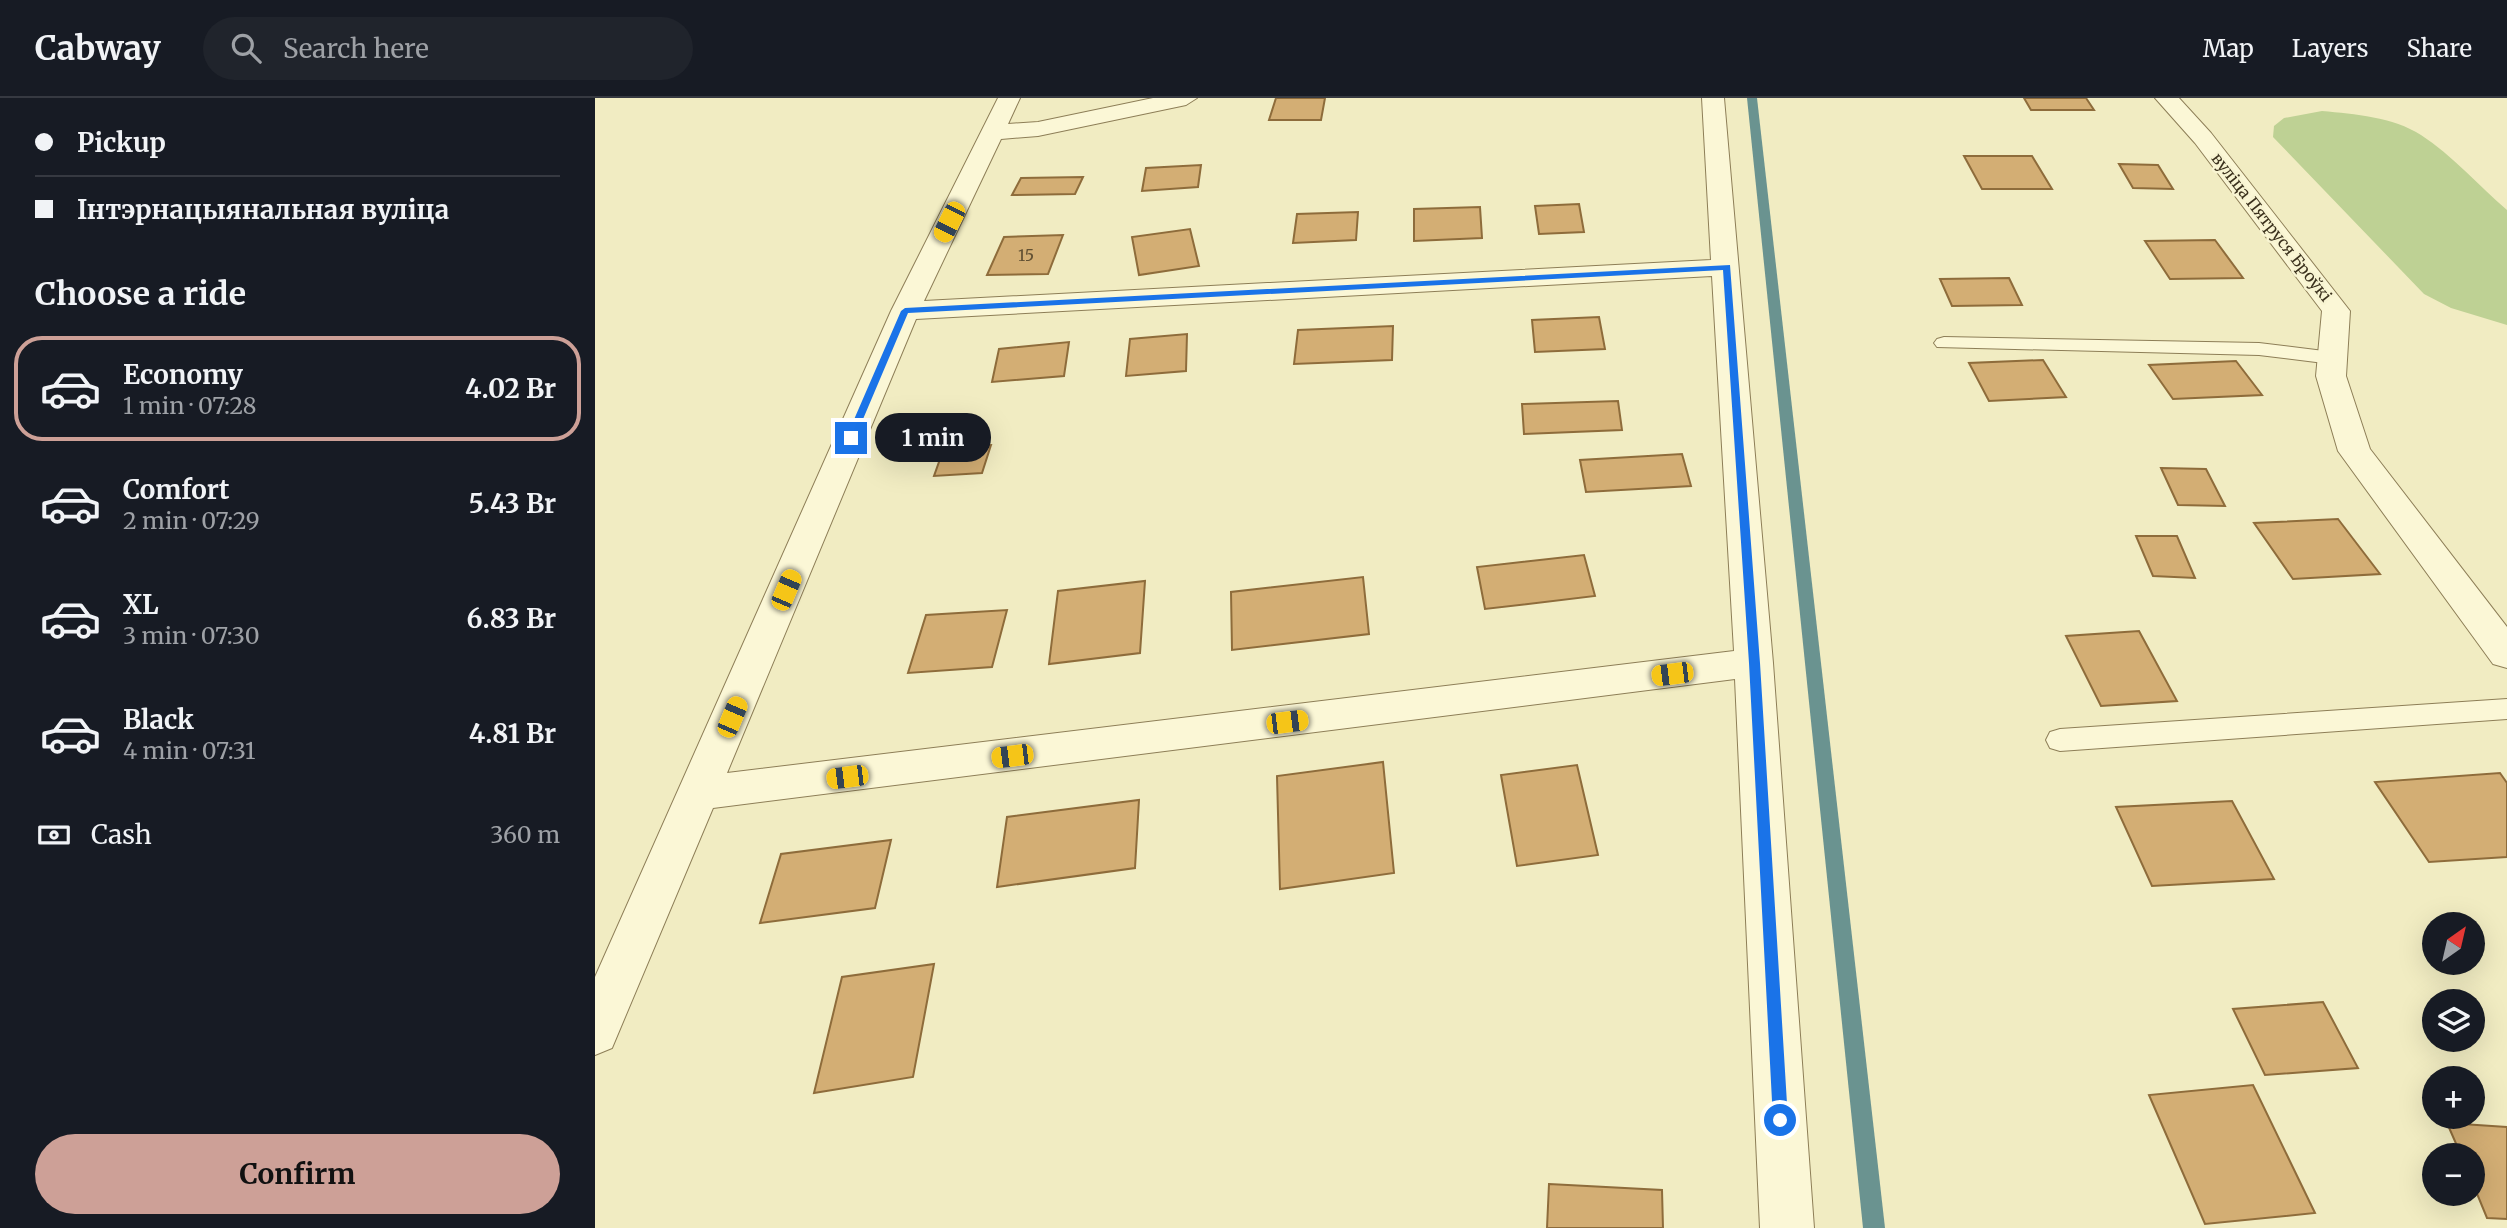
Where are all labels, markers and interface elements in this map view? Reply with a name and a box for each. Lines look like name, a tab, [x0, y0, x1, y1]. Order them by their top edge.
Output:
search box	[203, 17, 693, 80]
text: Cabway	[35, 28, 161, 69]
icon: search	[227, 29, 265, 67]
text: Search here	[283, 32, 429, 65]
text: Map	[2203, 33, 2254, 64]
text: Layers	[2292, 33, 2368, 64]
text: Share	[2406, 33, 2472, 64]
text: Pickup	[77, 126, 166, 159]
street label: вуліца Пятруся Броўкі	[2208, 149, 2336, 305]
text: Інтэрнацыянальная вуліца	[77, 193, 449, 226]
car	[931, 199, 968, 245]
house number: 15	[1018, 245, 1034, 265]
text: Choose a ride	[35, 274, 246, 314]
icon: car	[39, 357, 102, 420]
text: Economy	[123, 358, 243, 391]
text: 4.02 Br	[465, 372, 556, 405]
text: 1 min · 07:28	[123, 391, 257, 420]
callout: 1 min	[875, 414, 991, 462]
route end	[835, 422, 867, 454]
text: 1 min	[902, 423, 964, 452]
icon: car	[39, 472, 102, 535]
text: Comfort	[123, 473, 229, 506]
text: 5.43 Br	[469, 487, 556, 520]
text: 2 min · 07:29	[123, 506, 260, 535]
car	[769, 567, 804, 613]
icon: car	[39, 587, 102, 650]
text: XL	[123, 588, 159, 621]
text: 6.83 Br	[467, 602, 556, 635]
text: 3 min · 07:30	[123, 621, 260, 650]
car	[1650, 661, 1695, 687]
car	[715, 694, 750, 740]
icon: car	[39, 702, 102, 765]
text: Black	[123, 703, 194, 736]
car	[1265, 709, 1310, 735]
text: 4.81 Br	[469, 717, 556, 750]
text: 4 min · 07:31	[123, 736, 255, 765]
car	[990, 743, 1035, 769]
car	[825, 764, 870, 790]
icon: cash	[35, 816, 73, 854]
text: Cash	[91, 818, 152, 851]
text: 360 m	[490, 820, 560, 849]
north arrow	[2422, 912, 2485, 975]
map controls	[2422, 912, 2485, 1206]
button: layers	[2422, 989, 2485, 1052]
button: +	[2422, 1066, 2485, 1129]
route start	[1764, 1104, 1796, 1136]
button: Confirm	[35, 1134, 560, 1214]
button: −	[2422, 1143, 2485, 1206]

